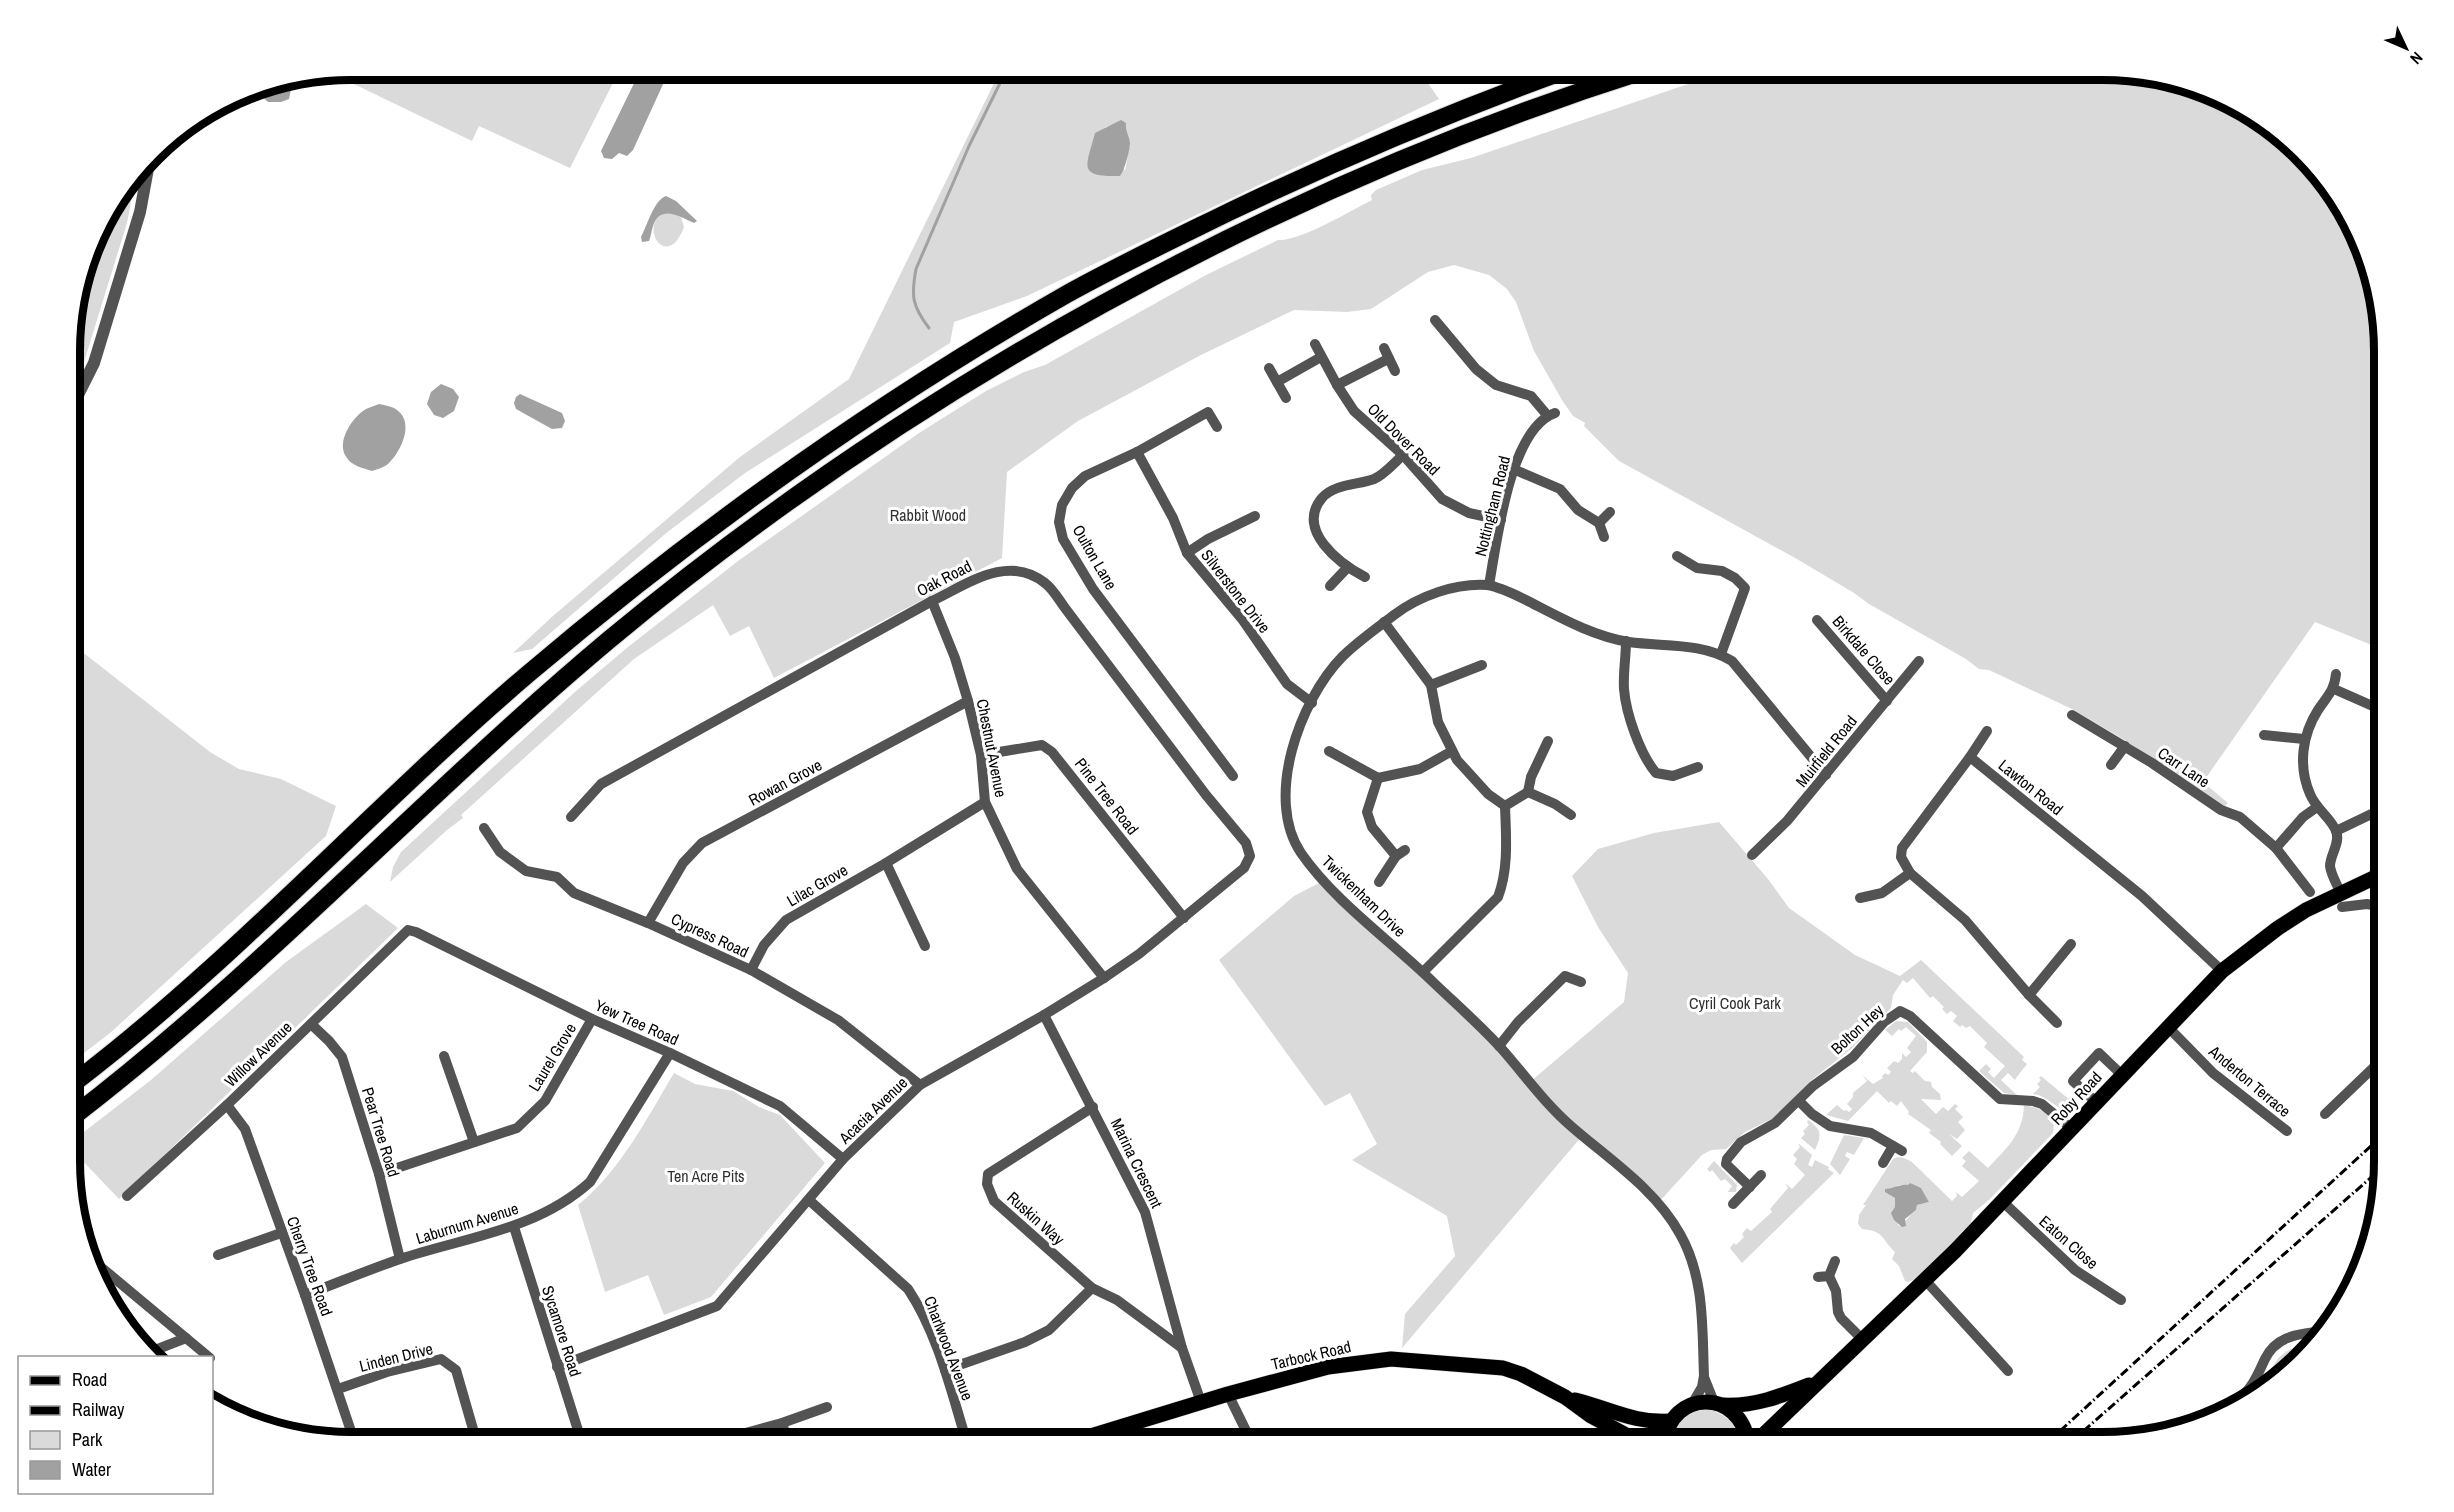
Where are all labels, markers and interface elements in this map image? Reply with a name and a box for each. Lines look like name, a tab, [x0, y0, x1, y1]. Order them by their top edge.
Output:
north arrow	[2376, 18, 2436, 78]
text: N	[2406, 47, 2428, 69]
street label: Old Dover Road	[1363, 398, 1445, 480]
street label: Nottingham Road	[1469, 453, 1515, 559]
park label: Rabbit Wood	[890, 504, 966, 526]
street label: Oulton Lane	[1068, 521, 1122, 593]
street label: Silverstone Drive	[1196, 545, 1276, 637]
street label: Oak Road	[913, 555, 975, 601]
street label: Birkdale Close	[1828, 611, 1900, 689]
street label: Chestnut Avenue	[972, 697, 1012, 799]
street label: Muirfield Road	[1790, 711, 1862, 791]
street label: Carr Lane	[2154, 742, 2214, 792]
street label: Rowan Grove	[744, 753, 826, 811]
street label: Pine Tree Road	[1070, 753, 1144, 839]
street label: Lawton Road	[1994, 754, 2068, 820]
street label: Twickenham Drive	[1317, 850, 1411, 942]
street label: Lilac Grove	[782, 859, 852, 911]
street label: Cypress Road	[668, 907, 752, 963]
park label: Cyril Cook Park	[1689, 992, 1781, 1014]
street label: Yew Tree Road	[592, 994, 682, 1050]
street label: Bolton Hey	[1826, 999, 1888, 1059]
street label: Willow Avenue	[219, 1016, 297, 1092]
street label: Laurel Grove	[523, 1019, 581, 1095]
street label: Anderton Terrace	[2204, 1040, 2296, 1122]
street label: Roby Road	[2046, 1066, 2106, 1130]
street label: Acacia Avenue	[833, 1072, 912, 1149]
street label: Pear Tree Road	[357, 1084, 405, 1180]
street label: Marina Crescent	[1106, 1115, 1168, 1212]
park label: Ten Acre Pits	[667, 1165, 745, 1187]
street label: Ruskin Way	[1003, 1186, 1070, 1250]
street label: Laburnum Avenue	[413, 1197, 521, 1249]
street label: Eaton Close	[2035, 1210, 2103, 1274]
street label: Cherry Tree Road	[282, 1213, 338, 1319]
street label: Sycamore Road	[537, 1283, 587, 1379]
street label: Charlwood Avenue	[919, 1293, 979, 1403]
street label: Tarbock Road	[1269, 1335, 1353, 1375]
street label: Linden Drive	[357, 1337, 435, 1377]
legend	[18, 1356, 213, 1494]
text: Road	[72, 1367, 107, 1392]
text: Railway	[72, 1397, 125, 1422]
text: Park	[72, 1427, 103, 1452]
text: Water	[72, 1457, 111, 1482]

